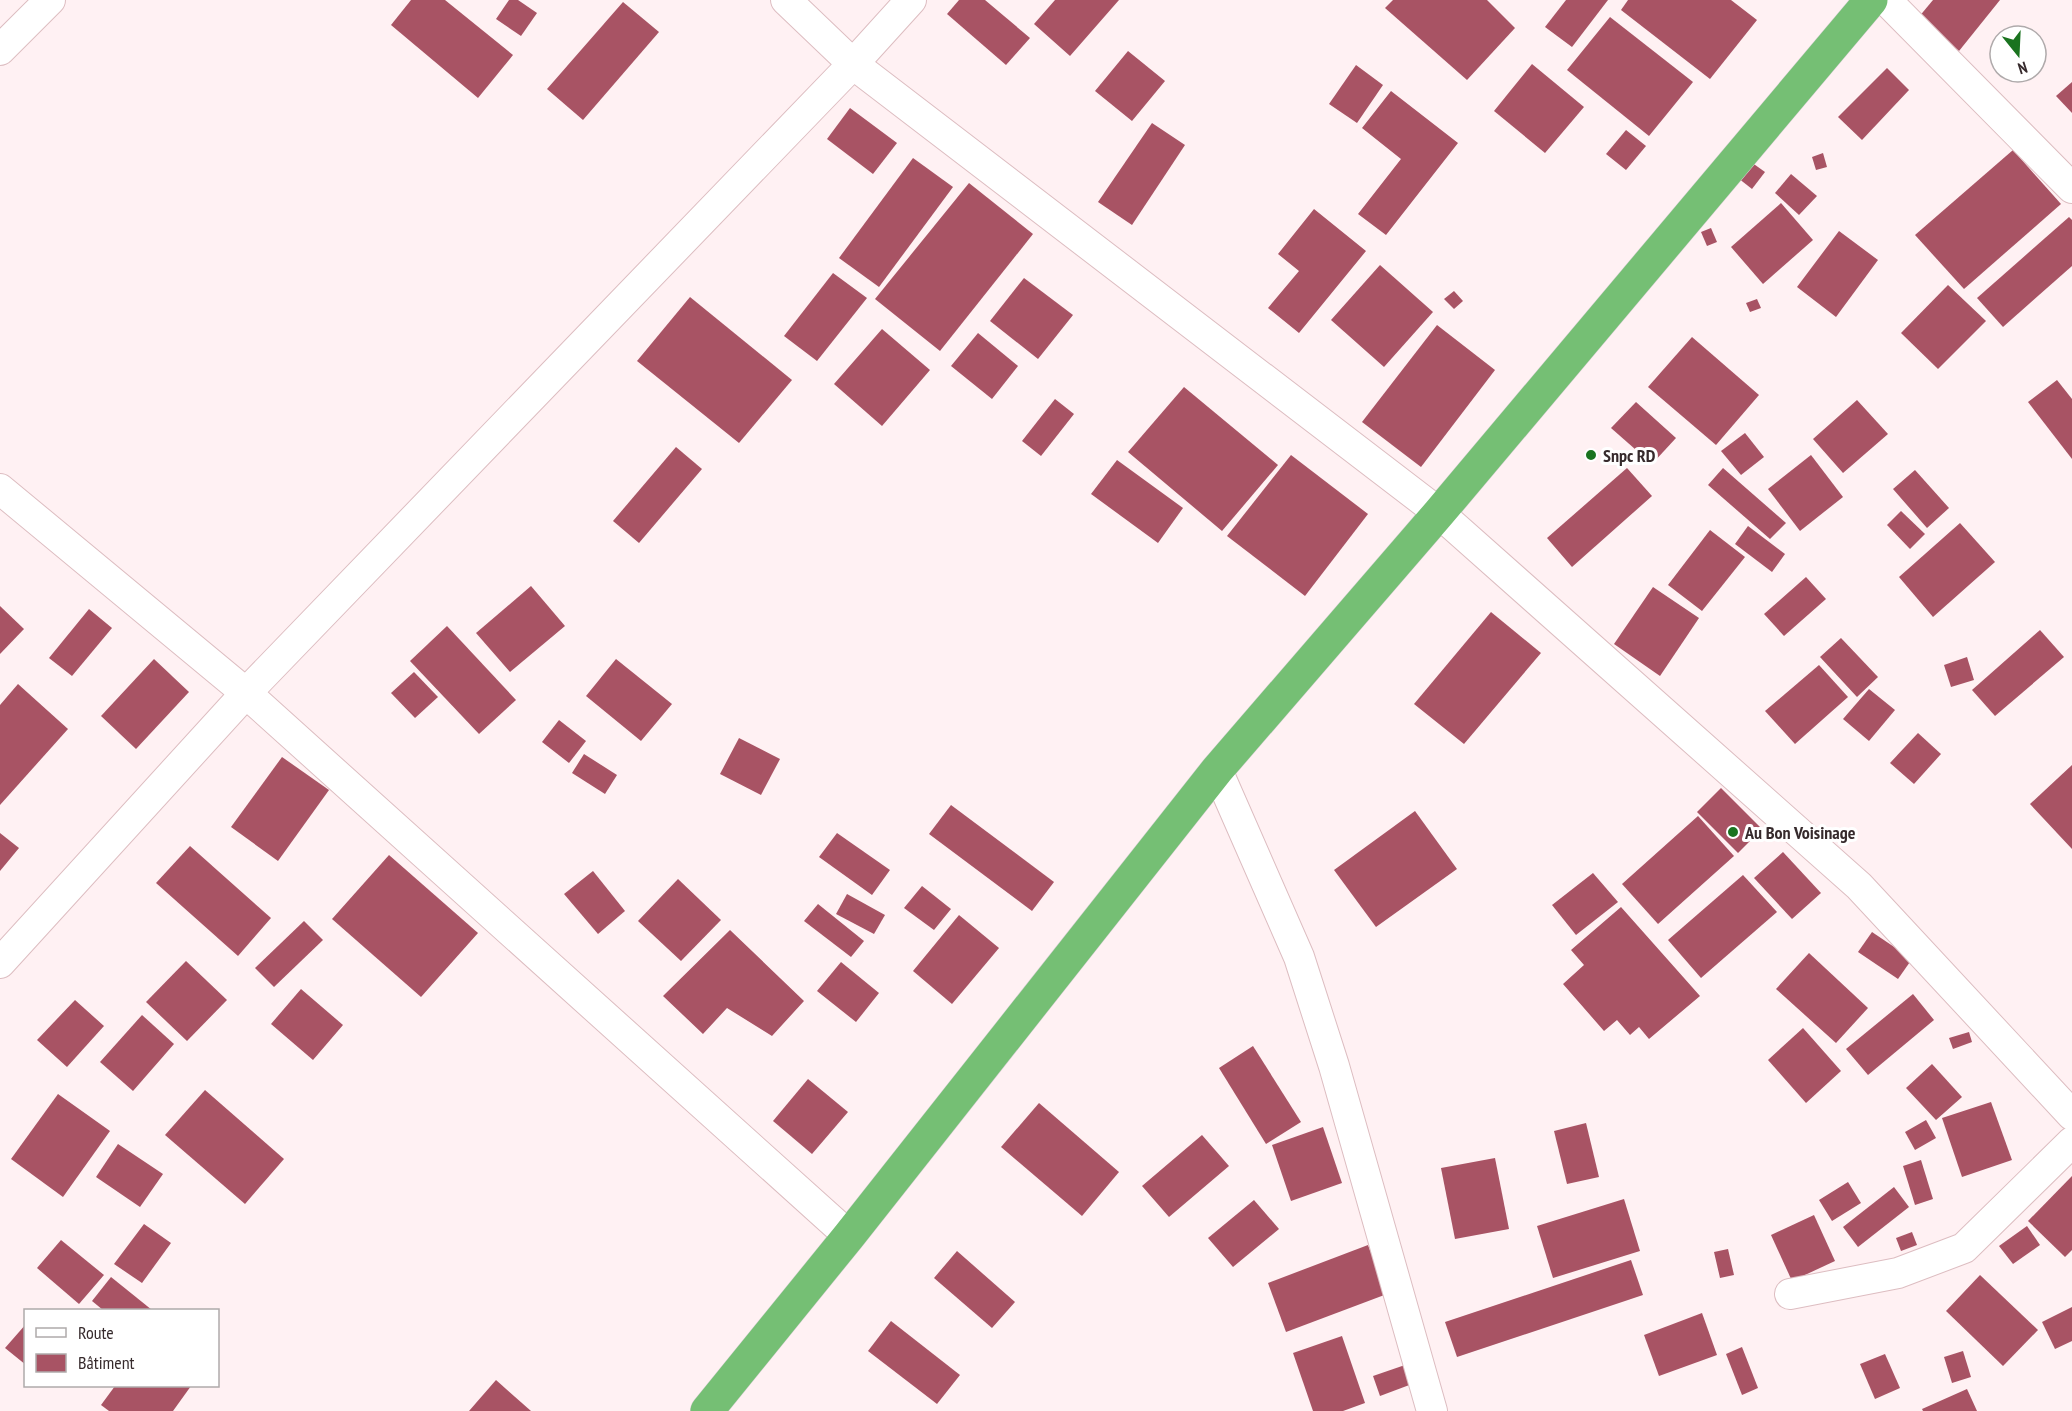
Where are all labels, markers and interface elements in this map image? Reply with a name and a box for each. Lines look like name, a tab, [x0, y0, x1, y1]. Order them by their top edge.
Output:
north arrow	[1988, 24, 2048, 84]
text: N	[2015, 57, 2030, 79]
place label: Snpc RD	[1603, 444, 1656, 467]
marker: Snpc RD	[1584, 448, 1598, 462]
place label: Au Bon Voisinage	[1744, 821, 1856, 844]
marker: Au Bon Voisinage	[1726, 825, 1740, 839]
legend	[24, 1309, 219, 1387]
text: Route	[78, 1321, 114, 1344]
text: Bâtiment	[78, 1351, 135, 1374]

